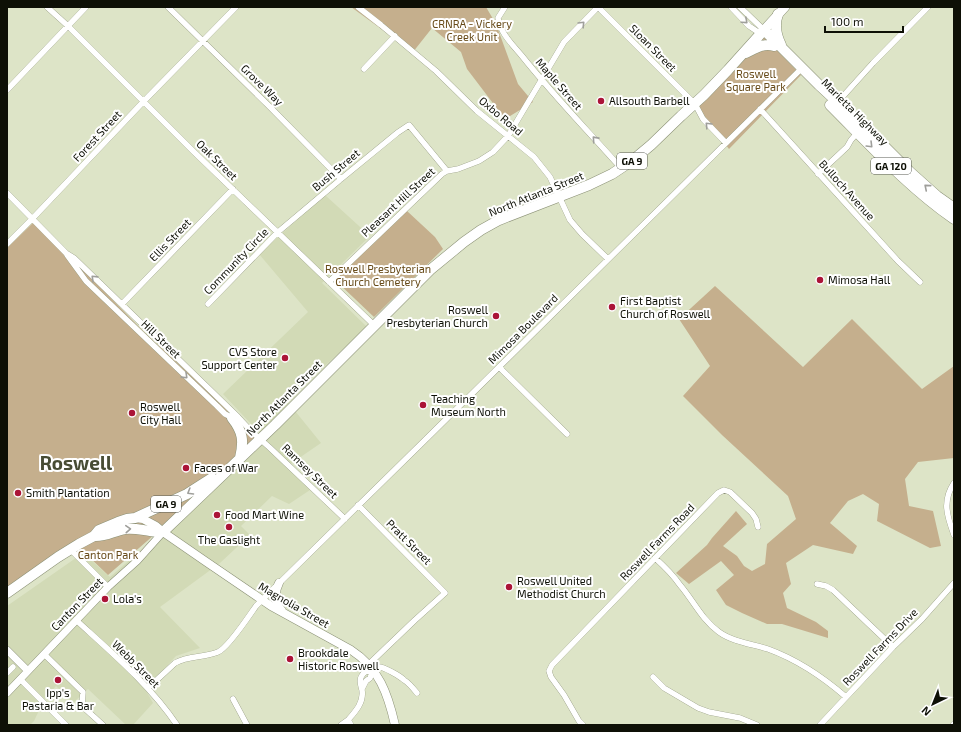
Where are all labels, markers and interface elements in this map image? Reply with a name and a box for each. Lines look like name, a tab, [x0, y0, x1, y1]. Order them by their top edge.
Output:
scale bar	[825, 8, 903, 34]
text: 100 m	[831, 14, 863, 28]
park label: CRNRA - Vickery Creek Unit	[432, 17, 512, 43]
one-way arrow	[740, 17, 748, 24]
one-way arrow	[578, 21, 585, 28]
street label: Sloan Street	[627, 21, 680, 74]
street label: Maple Street	[533, 55, 585, 112]
street label: Grove Way	[239, 61, 286, 108]
park label: Roswell Square Park	[726, 67, 786, 93]
street label: Marietta Highway	[819, 76, 892, 148]
street label: Oxbo Road	[477, 93, 526, 138]
place label: Allsouth Barbell	[609, 94, 690, 107]
marker: Allsouth Barbell	[596, 96, 606, 106]
street label: Forest Street	[70, 107, 124, 164]
one-way arrow	[706, 122, 713, 129]
one-way arrow	[592, 136, 600, 144]
street label: Oak Street	[194, 137, 241, 182]
one-way arrow	[865, 140, 873, 148]
street label: Bush Street	[309, 146, 362, 193]
road number: GA 9	[617, 153, 647, 169]
street label: Bulloch Avenue	[817, 157, 878, 223]
road number: GA 120	[871, 158, 911, 174]
street label: Pleasant Hill Street	[358, 164, 437, 239]
street label: North Atlanta Street	[487, 169, 585, 218]
one-way arrow	[924, 184, 931, 191]
street label: Ellis Street	[146, 216, 193, 264]
street label: Community Circle	[201, 225, 271, 297]
park label: Roswell Presbyterian Church Cemetery	[325, 262, 431, 288]
place label: Mimosa Hall	[828, 273, 891, 286]
one-way arrow	[91, 275, 99, 283]
marker: Mimosa Hall	[815, 275, 825, 285]
street label: Mimosa Boulevard	[485, 291, 560, 366]
place label: First Baptist Church of Roswell	[620, 294, 711, 320]
marker: First Baptist Church of Roswell	[607, 302, 617, 312]
place label: Roswell Presbyterian Church	[387, 303, 489, 329]
marker: Roswell Presbyterian Church	[491, 311, 501, 321]
street label: Hill Street	[139, 317, 184, 360]
place label: CVS Store Support Center	[201, 345, 278, 371]
marker: CVS Store Support Center	[280, 353, 290, 363]
street label: North Atlanta Street	[243, 357, 324, 438]
one-way arrow	[180, 371, 188, 378]
place label: Teaching Museum North	[431, 392, 506, 418]
place label: Roswell City Hall	[140, 400, 182, 426]
marker: Teaching Museum North	[418, 400, 428, 410]
marker: Roswell City Hall	[127, 408, 137, 418]
street label: Ramsey Street	[280, 441, 341, 501]
district label: Roswell	[40, 451, 113, 474]
place label: Faces of War	[194, 461, 259, 474]
marker: Faces of War	[181, 463, 191, 473]
place label: Smith Plantation	[26, 486, 110, 499]
marker: Smith Plantation	[13, 488, 23, 498]
one-way arrow	[187, 488, 194, 495]
road number: GA 9	[151, 496, 181, 512]
street label: Roswell Farms Road	[617, 501, 697, 583]
place label: Food Mart Wine	[225, 508, 304, 521]
marker: Food Mart Wine	[212, 510, 222, 520]
street label: Pratt Street	[384, 516, 435, 567]
marker: The Gaslight	[224, 522, 234, 532]
one-way arrow	[125, 525, 131, 534]
place label: The Gaslight	[198, 533, 260, 546]
park label: Canton Park	[78, 548, 139, 561]
street label: Canton Street	[48, 574, 105, 633]
place label: Roswell United Methodist Church	[517, 574, 606, 600]
street label: Magnolia Street	[257, 579, 332, 630]
marker: Roswell United Methodist Church	[504, 582, 514, 592]
place label: Lola's	[113, 592, 142, 605]
marker: Lola's	[100, 594, 110, 604]
street label: Roswell Farms Drive	[839, 605, 920, 688]
street label: Webb Street	[110, 637, 163, 690]
place label: Brookdale Historic Roswell	[298, 646, 380, 672]
marker: Brookdale Historic Roswell	[285, 654, 295, 664]
marker: Ipp's Pastaria & Bar	[53, 675, 63, 685]
north arrow	[913, 684, 953, 724]
place label: Ipp's Pastaria & Bar	[22, 686, 95, 712]
text: N	[918, 704, 933, 719]

